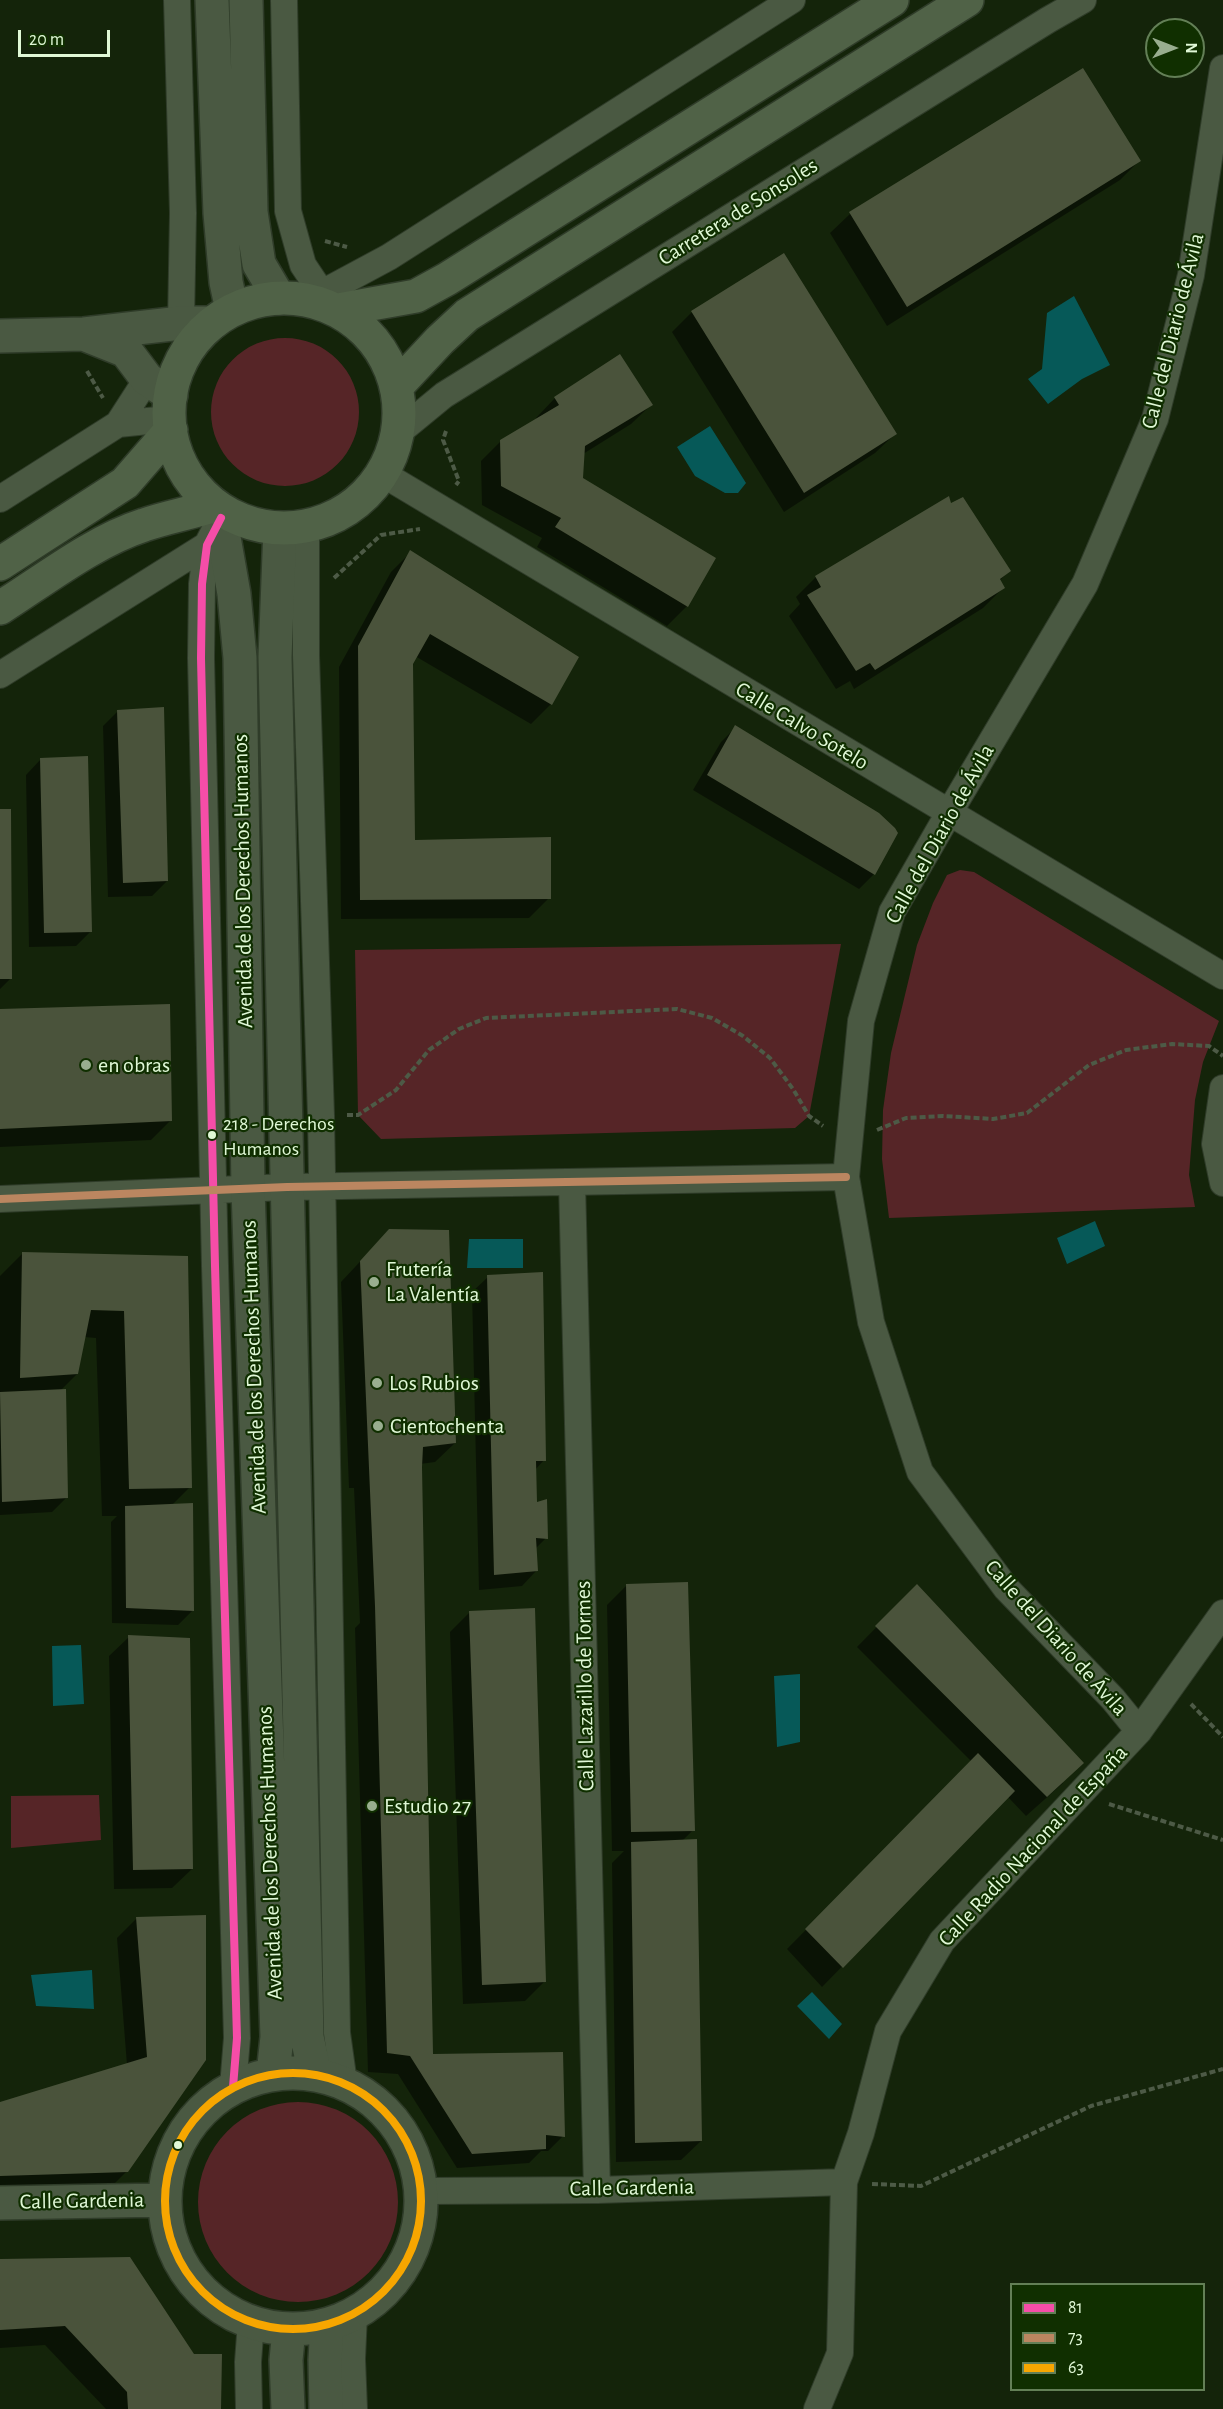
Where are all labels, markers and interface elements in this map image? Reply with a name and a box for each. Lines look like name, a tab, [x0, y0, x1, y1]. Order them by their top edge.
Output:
scale bar	[21, 18, 112, 56]
north arrow	[1145, 18, 1205, 78]
text: 20 m	[29, 31, 64, 49]
text: N	[1183, 42, 1199, 54]
street label: Carretera de Sonsoles	[653, 152, 823, 272]
street label: Calle del Diario de Ávila	[1136, 230, 1210, 432]
street label: Calle Calvo Sotelo	[731, 676, 873, 776]
street label: Avenida de los Derechos Humanos	[227, 734, 259, 1028]
street label: Calle del Diario de Ávila	[880, 740, 1000, 928]
place label: en obras	[98, 1052, 170, 1078]
marker: en obras	[79, 1058, 93, 1072]
place label: 218 - Derechos Humanos	[223, 1112, 334, 1159]
marker: 218 - Derechos Humanos	[206, 1129, 218, 1141]
street label: Avenida de los Derechos Humanos	[236, 1220, 272, 1514]
place label: Frutería La Valentía	[386, 1256, 480, 1308]
marker: Frutería La Valentía	[367, 1275, 381, 1289]
place label: Los Rubios	[389, 1370, 479, 1396]
marker: Los Rubios	[370, 1376, 384, 1390]
place label: Cientochenta	[390, 1413, 504, 1439]
marker: Cientochenta	[371, 1419, 385, 1433]
street label: Calle del Diario de Ávila	[979, 1555, 1133, 1721]
street label: Calle Lazarillo de Tormes	[570, 1581, 600, 1791]
street label: Avenida de los Derechos Humanos	[252, 1706, 288, 2000]
street label: Calle Radio Nacional de España	[933, 1740, 1133, 1952]
place label: Estudio 27	[384, 1793, 471, 1819]
marker: Estudio 27	[365, 1799, 379, 1813]
unlabelled marker	[172, 2139, 184, 2151]
street label: Calle Gardenia	[569, 2174, 695, 2202]
street label: Calle Gardenia	[19, 2187, 145, 2215]
legend	[1010, 2283, 1205, 2391]
text: 81	[1068, 2299, 1083, 2317]
text: 73	[1068, 2329, 1083, 2347]
text: 63	[1068, 2359, 1084, 2377]

